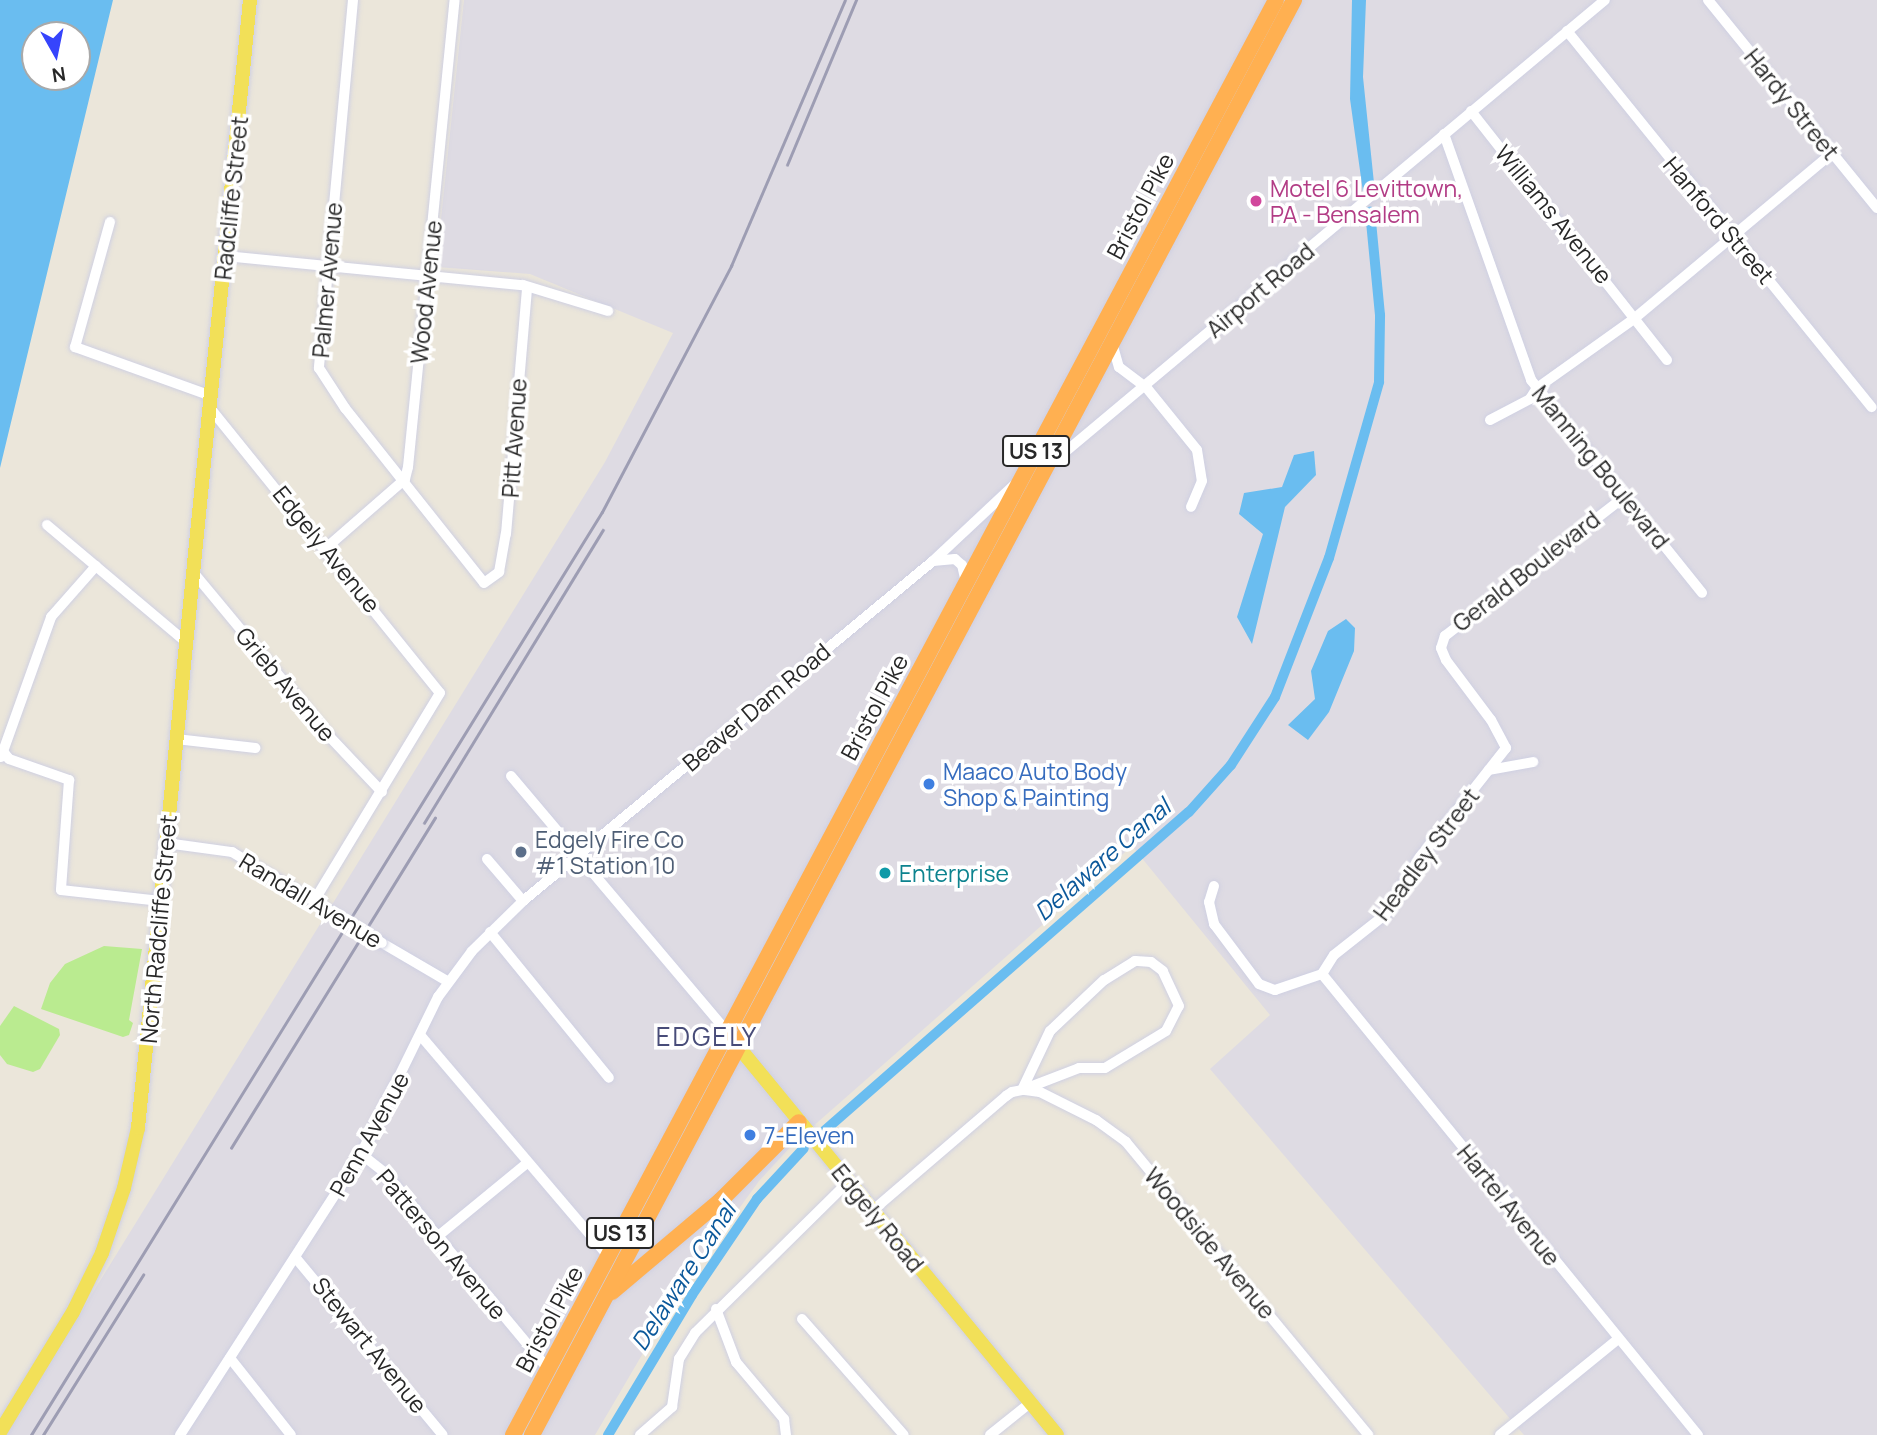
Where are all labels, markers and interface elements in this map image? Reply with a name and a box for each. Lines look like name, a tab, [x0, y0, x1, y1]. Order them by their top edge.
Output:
north arrow	[21, 21, 91, 91]
street label: Hardy Street	[1739, 43, 1845, 165]
text: N	[50, 61, 68, 89]
street label: Radcliffe Street	[209, 115, 253, 281]
street label: Williams Avenue	[1490, 139, 1618, 289]
street label: Bristol Pike	[1101, 148, 1179, 264]
street label: Hanford Street	[1658, 151, 1780, 289]
place label: Motel 6 Levittown, PA - Bensalem	[1270, 174, 1463, 228]
marker: Motel 6 Levittown, PA - Bensalem	[1248, 193, 1264, 209]
street label: Palmer Avenue	[306, 201, 348, 359]
street label: Wood Avenue	[405, 219, 447, 365]
street label: Airport Road	[1201, 237, 1319, 343]
street label: Pitt Avenue	[496, 377, 532, 499]
street label: Manning Boulevard	[1527, 380, 1675, 554]
road number: US 13	[1001, 434, 1071, 468]
street label: Edgely Avenue	[268, 480, 386, 618]
street label: Gerald Boulevard	[1447, 505, 1605, 637]
street label: Grieb Avenue	[230, 621, 342, 747]
street label: Beaver Dam Road	[677, 637, 835, 777]
street label: Bristol Pike	[835, 649, 913, 765]
place label: Maaco Auto Body Shop & Painting	[943, 757, 1127, 811]
marker: Maaco Auto Body Shop & Painting	[921, 776, 937, 792]
street label: Headley Street	[1367, 783, 1485, 925]
water label: Delaware Canal	[1028, 792, 1176, 926]
street label: North Radcliffe Street	[134, 813, 182, 1045]
place label: Edgely Fire Co #1 Station 10	[535, 825, 684, 879]
marker: Edgely Fire Co #1 Station 10	[513, 844, 529, 860]
street label: Randall Avenue	[235, 847, 387, 953]
place label: Enterprise	[899, 859, 1009, 887]
marker: Enterprise	[877, 865, 893, 881]
district label: EDGELY	[656, 1021, 758, 1053]
street label: Penn Avenue	[324, 1067, 414, 1201]
place label: 7-Eleven	[764, 1121, 854, 1149]
marker: 7-Eleven	[742, 1127, 758, 1143]
street label: Hartel Avenue	[1452, 1139, 1566, 1271]
street label: Edgely Road	[826, 1159, 930, 1277]
street label: Woodside Avenue	[1139, 1162, 1281, 1324]
street label: Patterson Avenue	[371, 1163, 513, 1325]
water label: Delaware Canal	[624, 1197, 742, 1355]
road number: US 13	[585, 1216, 655, 1250]
street label: Bristol Pike	[510, 1261, 588, 1377]
street label: Stewart Avenue	[307, 1272, 433, 1418]

